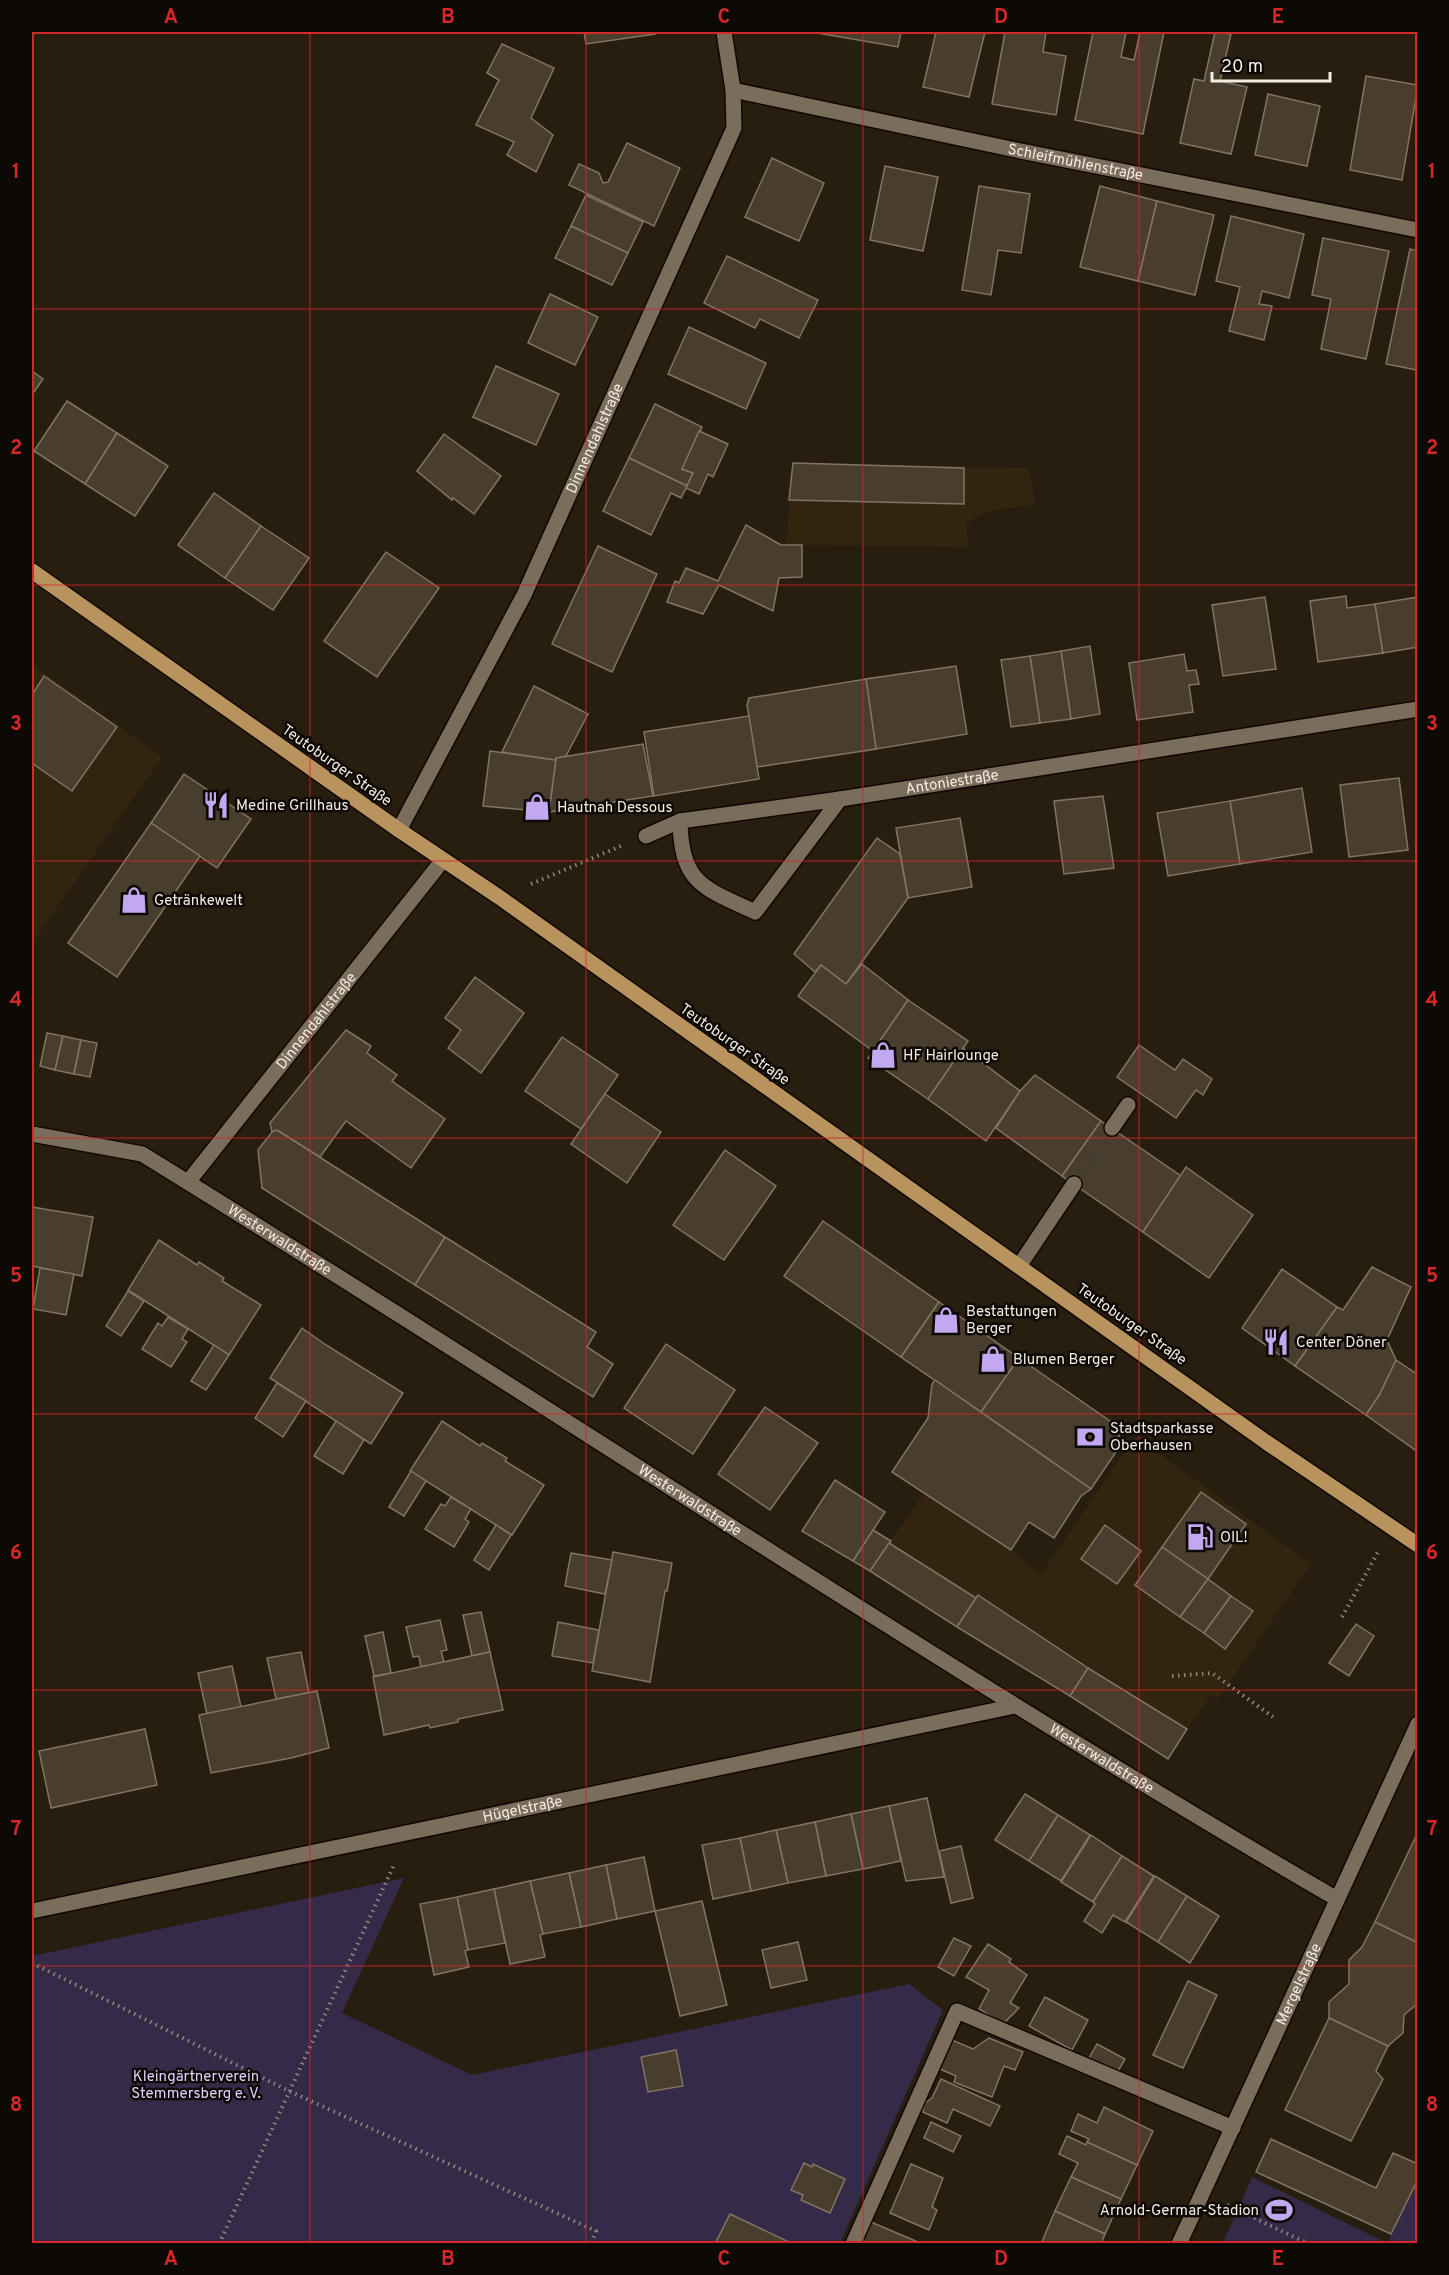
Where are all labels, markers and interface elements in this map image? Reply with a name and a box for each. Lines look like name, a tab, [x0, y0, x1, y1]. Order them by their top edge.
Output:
text: A	[164, 5, 178, 31]
text: B	[441, 5, 455, 31]
text: C	[718, 5, 730, 31]
text: D	[994, 5, 1008, 31]
text: E	[1272, 5, 1284, 31]
scale bar	[1212, 45, 1330, 83]
text: 20 m	[1221, 56, 1263, 79]
street label: Schleifmühlenstraße	[1006, 141, 1145, 186]
text: 1	[12, 160, 20, 186]
text: 1	[1428, 160, 1436, 186]
street label: Dinnendahlstraße	[563, 381, 629, 497]
text: 2	[10, 436, 22, 462]
text: 2	[1426, 436, 1438, 462]
text: 3	[10, 712, 22, 738]
text: 3	[1426, 712, 1438, 738]
street label: Teutoburger Straße	[277, 721, 395, 811]
street label: Antoniestraße	[904, 766, 1000, 800]
restaurant icon: Medine Grillhaus	[201, 790, 231, 820]
shop icon: Hautnah Dessous	[522, 792, 552, 822]
place label: Medine Grillhaus	[236, 797, 349, 816]
place label: Hautnah Dessous	[557, 799, 673, 818]
shop icon: Getränkewelt	[119, 885, 149, 915]
place label: Getränkewelt	[154, 892, 243, 911]
street label: Dinnendahlstraße	[273, 969, 361, 1074]
text: 4	[10, 988, 22, 1014]
text: 4	[1426, 988, 1438, 1014]
street label: Teutoburger Straße	[675, 1000, 793, 1090]
shop icon: HF Hairlounge	[868, 1040, 898, 1070]
place label: HF Hairlounge	[903, 1047, 999, 1066]
street label: Westerwaldstraße	[223, 1201, 335, 1281]
text: 5	[10, 1264, 22, 1290]
text: 5	[1426, 1264, 1438, 1290]
street label: Teutoburger Straße	[1072, 1280, 1190, 1370]
place label: Bestattungen Berger	[966, 1303, 1057, 1339]
shop icon: Bestattungen Berger	[931, 1305, 961, 1335]
restaurant icon: Center Döner	[1261, 1327, 1291, 1357]
place label: Center Döner	[1296, 1334, 1387, 1353]
shop icon: Blumen Berger	[978, 1344, 1008, 1374]
place label: Blumen Berger	[1013, 1351, 1115, 1370]
place label: Stadtsparkasse Oberhausen	[1110, 1420, 1213, 1456]
bank icon: Stadtsparkasse Oberhausen	[1075, 1422, 1105, 1452]
street label: Westerwaldstraße	[634, 1461, 745, 1542]
fuel station icon: OIL!	[1185, 1522, 1215, 1552]
place label: OIL!	[1220, 1529, 1248, 1548]
text: 6	[10, 1541, 22, 1567]
text: 6	[1426, 1541, 1438, 1567]
street label: Westerwaldstraße	[1045, 1720, 1157, 1799]
street label: Hügelstraße	[481, 1793, 564, 1828]
text: 7	[11, 1817, 21, 1843]
text: 7	[1427, 1817, 1437, 1843]
street label: Mergelstraße	[1273, 1941, 1327, 2029]
park label: Kleingärtnerverein Stemmersberg e. V.	[131, 2068, 261, 2104]
text: 8	[10, 2093, 22, 2119]
text: 8	[1426, 2093, 1438, 2119]
sports icon: Arnold-Germar-Stadion	[1264, 2195, 1294, 2225]
place label: Arnold-Germar-Stadion	[1100, 2202, 1259, 2221]
text: A	[164, 2247, 178, 2273]
text: B	[441, 2247, 455, 2273]
text: C	[718, 2247, 730, 2273]
text: D	[994, 2247, 1008, 2273]
text: E	[1272, 2247, 1284, 2273]

